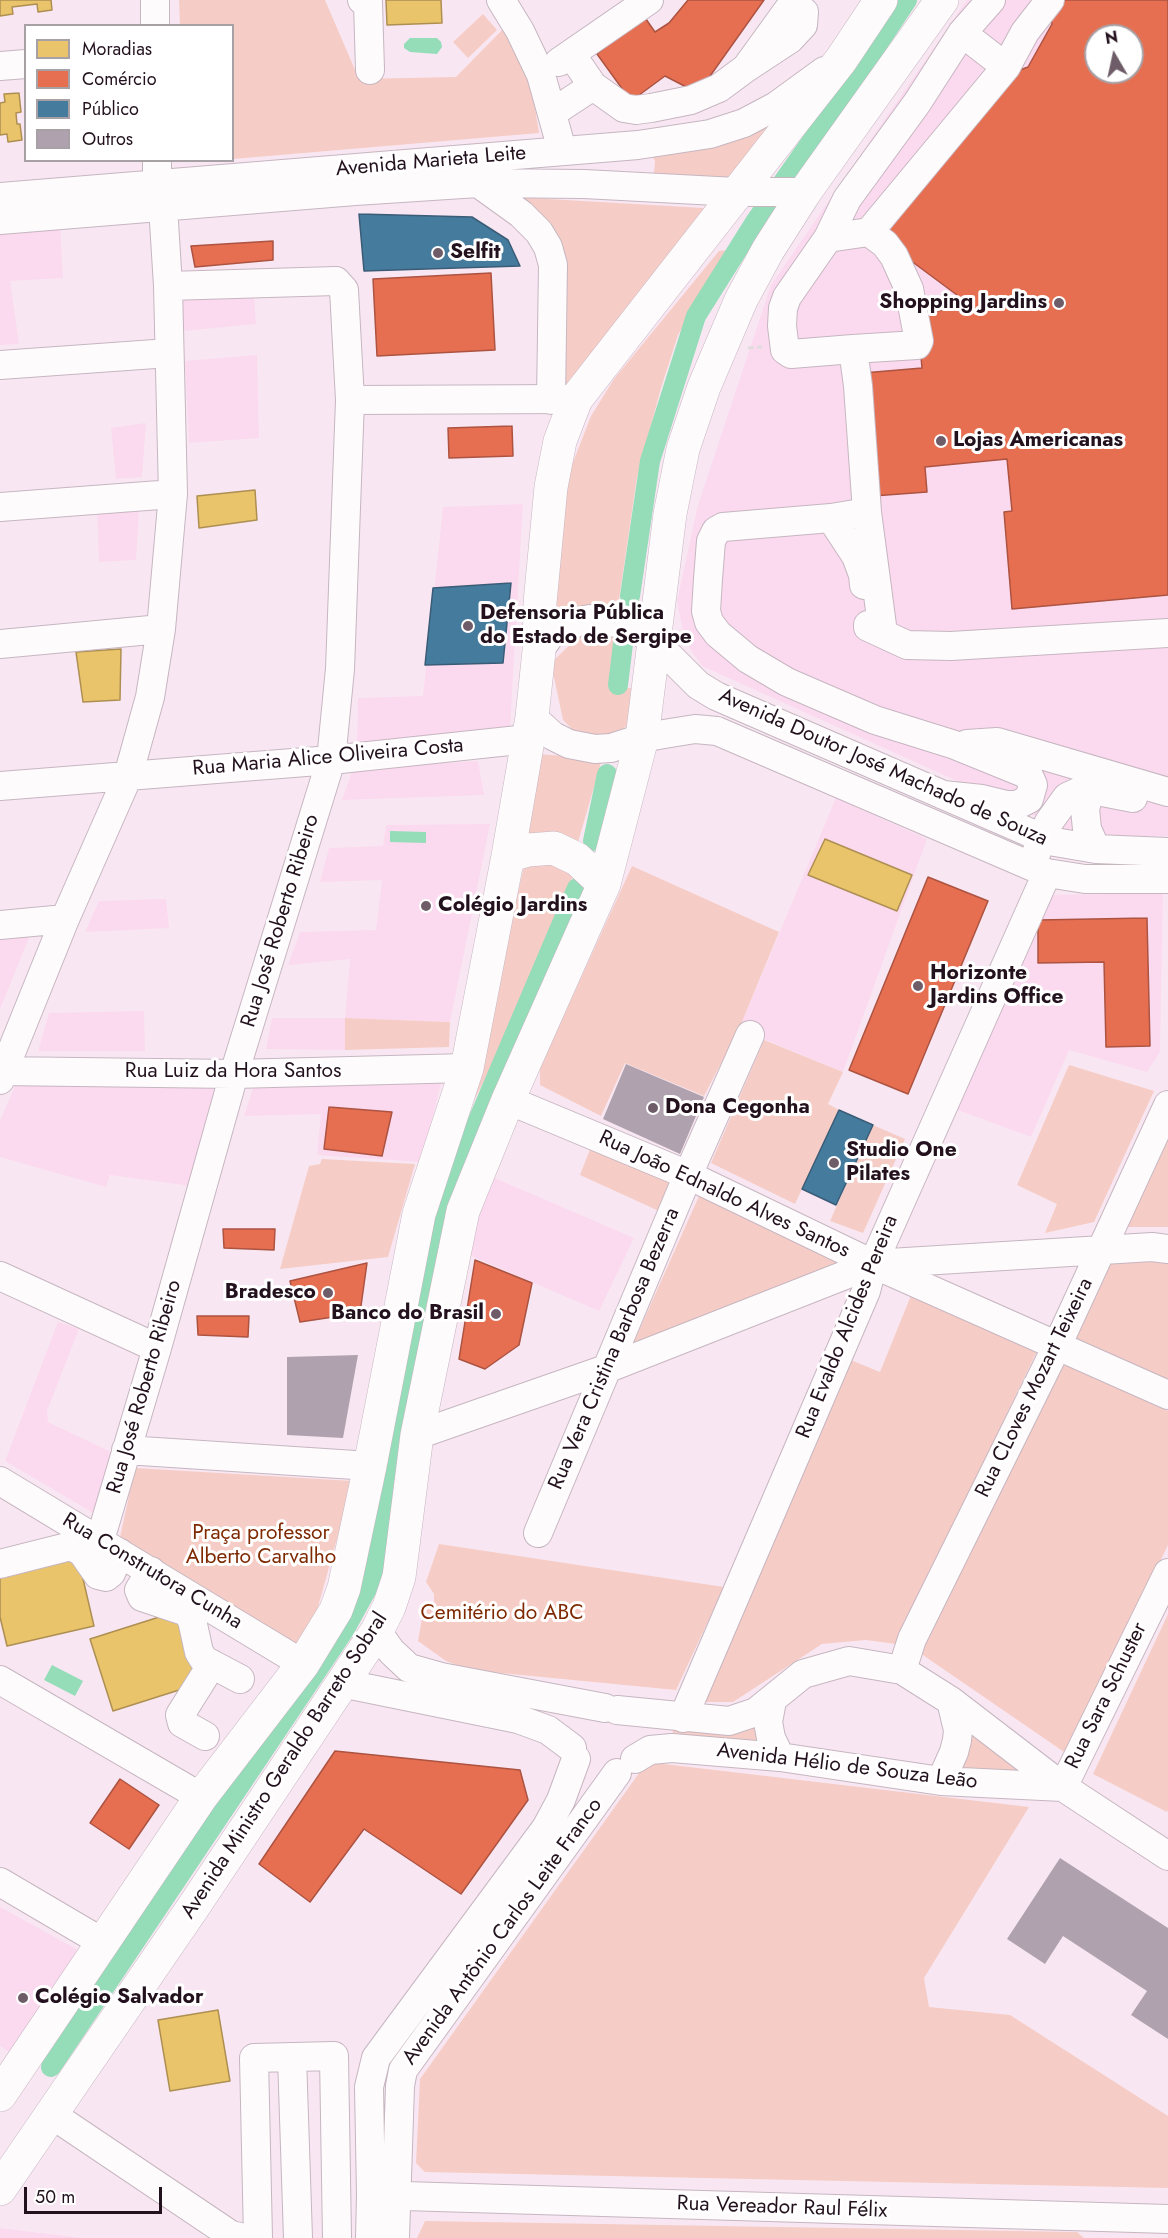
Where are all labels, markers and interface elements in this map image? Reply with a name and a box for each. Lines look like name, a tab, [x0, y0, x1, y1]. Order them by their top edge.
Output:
legend	[24, 24, 234, 162]
north arrow	[1084, 24, 1144, 84]
text: N	[1103, 25, 1119, 50]
text: Moradias	[82, 36, 152, 62]
text: Comércio	[82, 66, 156, 92]
text: Público	[82, 96, 139, 122]
text: Outros	[82, 126, 133, 152]
street label: Avenida Marieta Leite	[335, 141, 527, 183]
place label: Selfit	[450, 240, 501, 266]
marker: Selfit	[431, 246, 445, 260]
place label: Shopping Jardins	[879, 290, 1047, 316]
marker: Shopping Jardins	[1052, 296, 1066, 310]
place label: Lojas Americanas	[953, 428, 1123, 454]
marker: Lojas Americanas	[934, 434, 948, 448]
place label: Defensoria Pública do Estado de Sergipe	[480, 601, 692, 651]
marker: Defensoria Pública do Estado de Sergipe	[461, 619, 475, 633]
street label: Avenida Doutor José Machado de Souza	[715, 684, 1051, 852]
street label: Rua Maria Alice Oliveira Costa	[192, 734, 464, 782]
street label: Rua José Roberto Ribeiro	[237, 812, 325, 1030]
place label: Colégio Jardins	[438, 893, 587, 919]
marker: Colégio Jardins	[419, 899, 433, 913]
place label: Horizonte Jardins Office	[930, 961, 1063, 1011]
marker: Horizonte Jardins Office	[911, 979, 925, 993]
street label: Rua Luiz da Hora Santos	[125, 1059, 341, 1085]
place label: Dona Cegonha	[665, 1095, 810, 1121]
marker: Dona Cegonha	[646, 1101, 660, 1115]
street label: Rua João Ednaldo Alves Santos	[595, 1126, 853, 1264]
place label: Studio One Pilates	[846, 1138, 957, 1188]
marker: Studio One Pilates	[827, 1156, 841, 1170]
street label: Rua Vera Cristina Barbosa Bezerra	[544, 1204, 686, 1494]
street label: Rua Evaldo Alcides Pereira	[792, 1212, 904, 1442]
street label: Rua CLoves Mozart Teixeira	[971, 1274, 1099, 1502]
street label: Rua José Roberto Ribeiro	[102, 1277, 188, 1497]
place label: Bradesco	[225, 1280, 316, 1306]
marker: Bradesco	[321, 1286, 335, 1300]
place label: Banco do Brasil	[331, 1301, 484, 1327]
marker: Banco do Brasil	[489, 1307, 503, 1321]
street label: Rua Construtora Cunha	[57, 1508, 247, 1636]
park label: Praça professor Alberto Carvalho	[186, 1521, 336, 1571]
park label: Cemitério do ABC	[420, 1601, 584, 1627]
street label: Avenida Ministro Geraldo Barreto Sobral	[176, 1608, 394, 1924]
street label: Rua Sara Schuster	[1061, 1619, 1153, 1773]
street label: Avenida Hélio de Souza Leão	[715, 1739, 979, 1795]
street label: Avenida Antônio Carlos Leite Franco	[398, 1794, 608, 2070]
place label: Colégio Salvador	[35, 1985, 204, 2011]
marker: Colégio Salvador	[16, 1991, 30, 2005]
scale bar	[27, 2175, 165, 2213]
text: 50 m	[35, 2184, 75, 2210]
street label: Rua Vereador Raul Félix	[676, 2192, 888, 2224]

